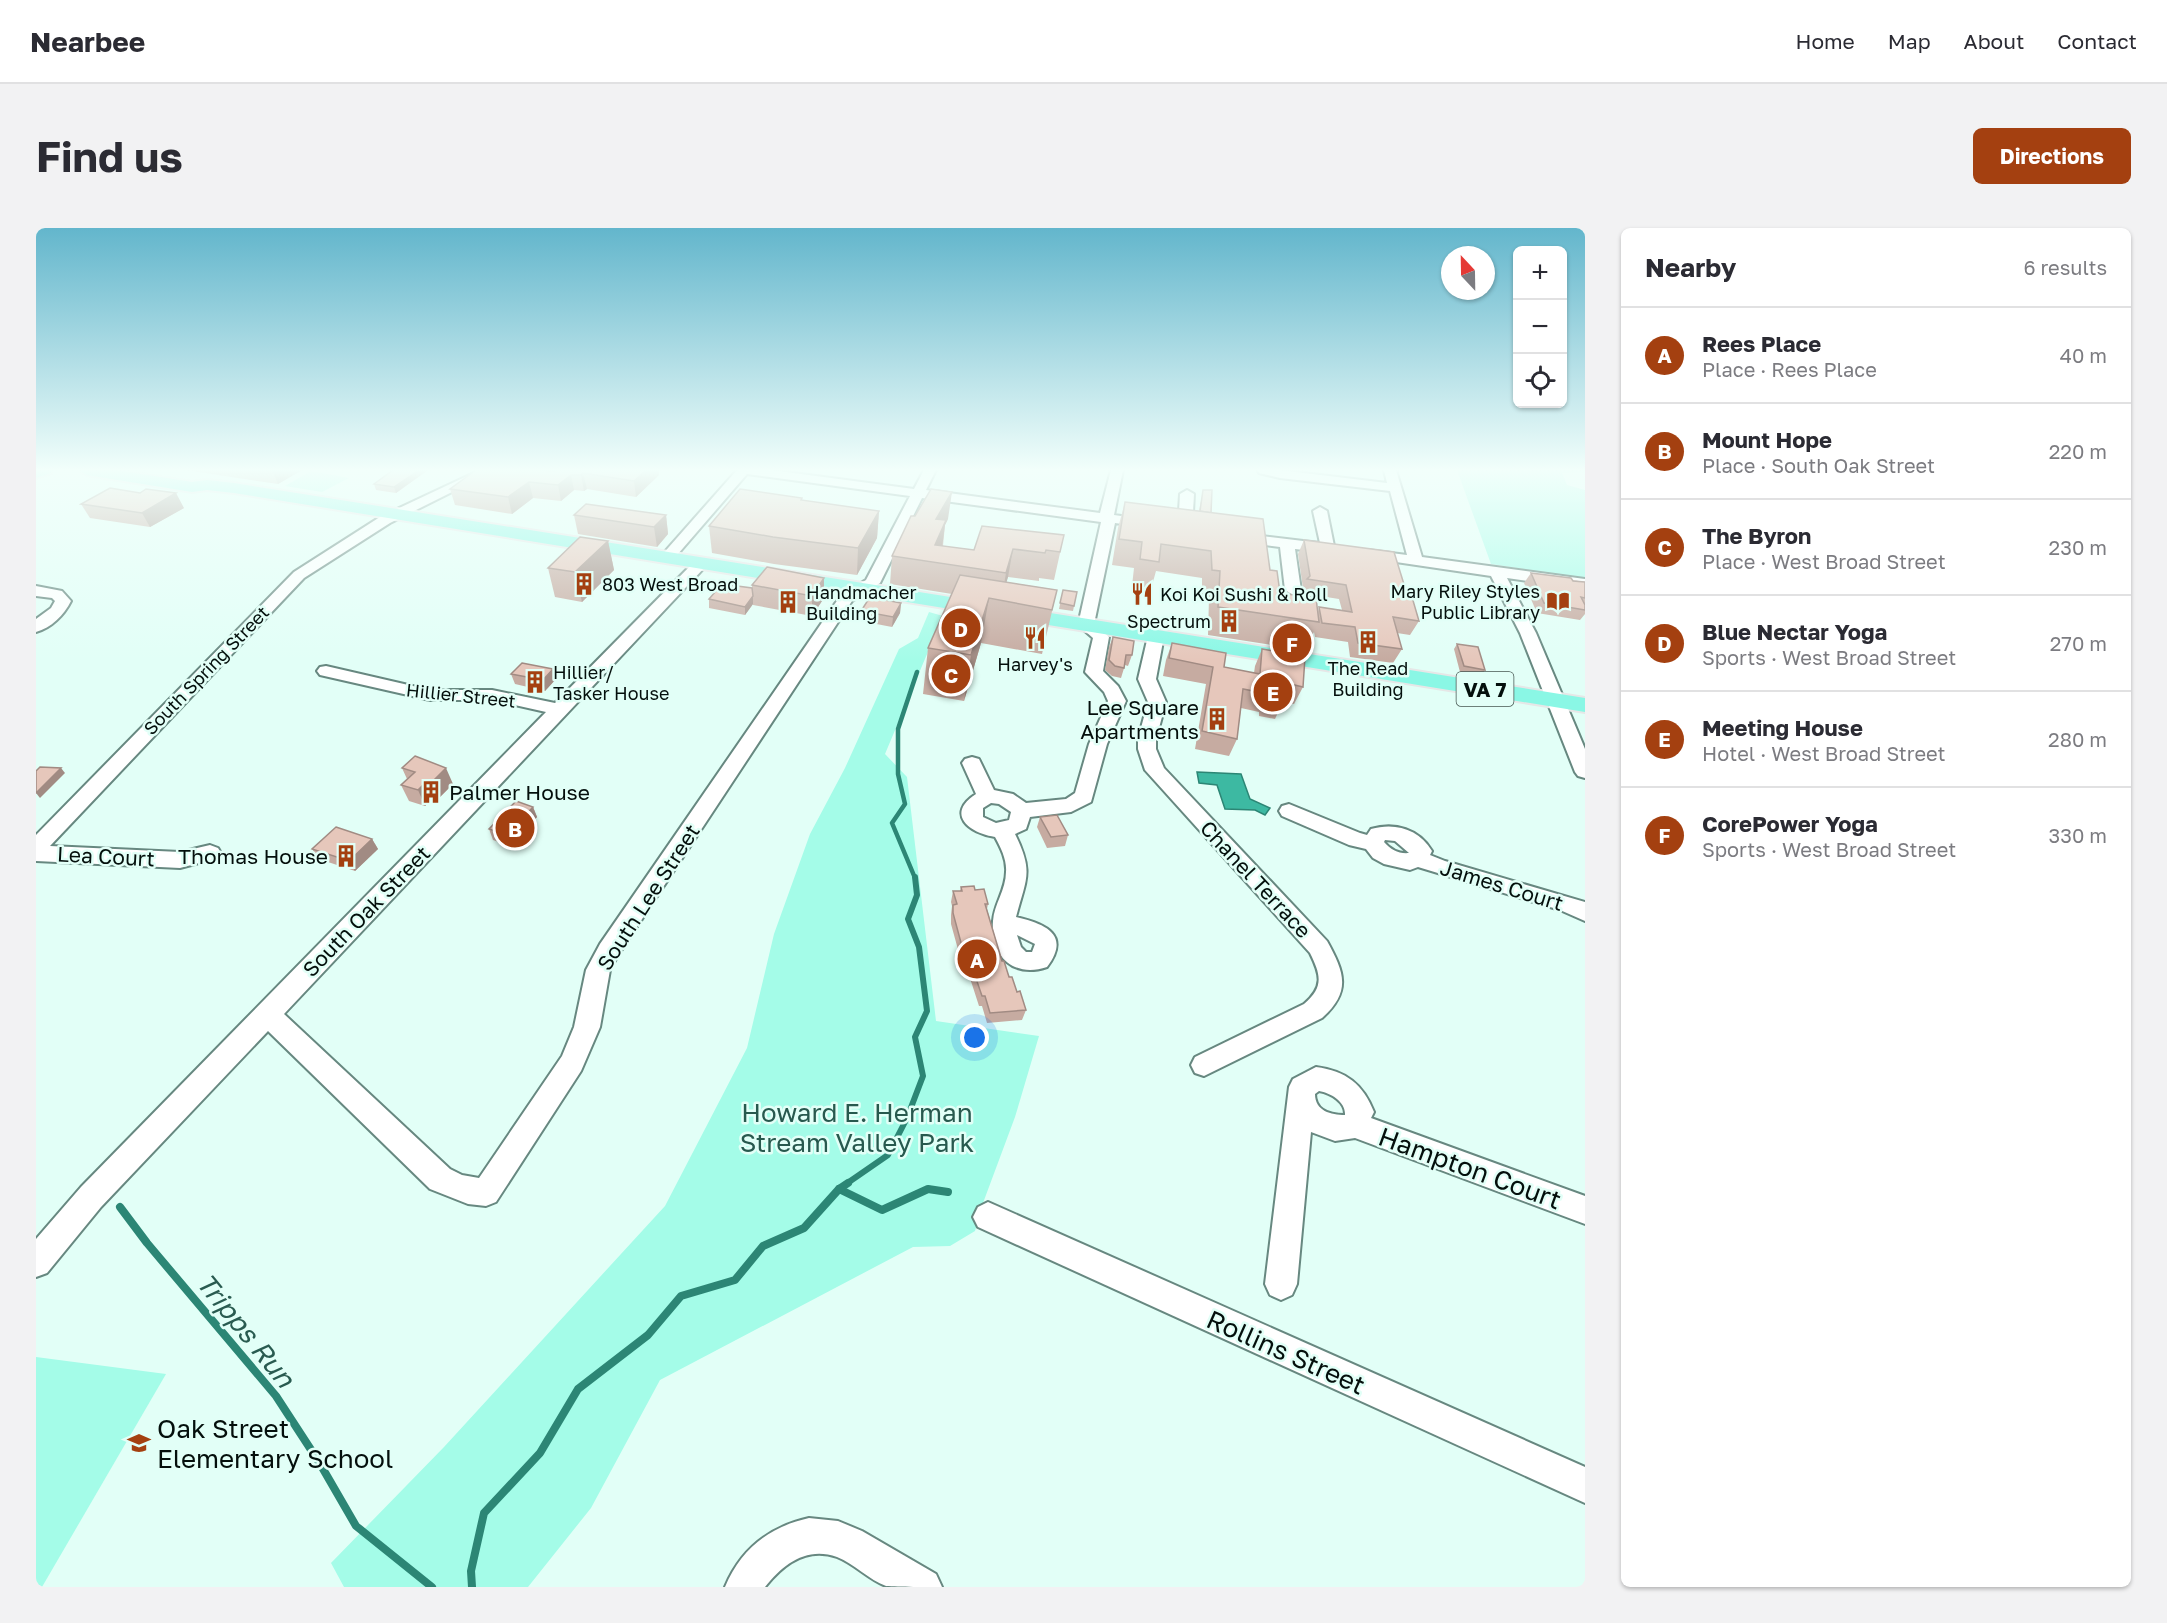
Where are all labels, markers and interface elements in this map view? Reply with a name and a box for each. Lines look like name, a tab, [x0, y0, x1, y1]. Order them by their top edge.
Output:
text: Nearbee	[30, 25, 145, 58]
text: Home	[1795, 28, 1855, 54]
text: Map	[1888, 28, 1931, 54]
text: About	[1964, 28, 2024, 54]
text: Contact	[2057, 28, 2137, 54]
button: Directions	[1973, 128, 2131, 184]
text: Find us	[36, 131, 183, 181]
north arrow	[1441, 246, 1495, 300]
map controls	[1513, 246, 1567, 408]
button: +	[1513, 246, 1567, 300]
text: Nearby	[1645, 252, 1736, 283]
text: 6 results	[2023, 255, 2107, 279]
button: −	[1513, 300, 1567, 354]
text: Rees Place	[1702, 330, 1821, 357]
text: A	[1657, 343, 1672, 367]
text: 40 m	[2060, 343, 2107, 367]
button: locate	[1513, 354, 1567, 408]
text: Place · Rees Place	[1702, 357, 1877, 381]
text: Mount Hope	[1702, 426, 1832, 453]
text: B	[1657, 439, 1672, 463]
text: 220 m	[2049, 439, 2107, 463]
text: Place · South Oak Street	[1702, 453, 1935, 477]
text: The Byron	[1702, 522, 1811, 549]
text: C	[1657, 535, 1672, 559]
text: 230 m	[2049, 535, 2107, 559]
text: Place · West Broad Street	[1702, 549, 1946, 573]
building icon: 803 West Broad	[571, 571, 597, 597]
place label: 803 West Broad	[602, 573, 738, 595]
place label: Mary Riley Styles Public Library	[1391, 580, 1540, 623]
place label: Handmacher Building	[806, 581, 916, 624]
restaurant icon: Koi Koi Sushi & Roll	[1129, 581, 1155, 607]
place label: Koi Koi Sushi & Roll	[1160, 583, 1328, 605]
library icon: Mary Riley Styles Public Library	[1545, 588, 1571, 614]
building icon: Handmacher Building	[775, 589, 801, 615]
street label: South Spring Street	[139, 601, 273, 739]
pin: D	[942, 606, 980, 650]
building icon: Spectrum	[1216, 608, 1242, 634]
place label: Spectrum	[1127, 610, 1211, 632]
text: Blue Nectar Yoga	[1702, 618, 1887, 645]
pin: F	[1272, 620, 1312, 666]
restaurant icon: Harvey's	[1022, 625, 1048, 651]
building icon: The Read Building	[1355, 629, 1381, 655]
text: D	[1657, 631, 1672, 655]
text: 270 m	[2050, 631, 2107, 655]
text: Sports · West Broad Street	[1702, 645, 1956, 669]
pin: C	[932, 652, 970, 696]
place label: Harvey's	[997, 653, 1073, 675]
place label: The Read Building	[1328, 657, 1408, 700]
place label: Hillier/ Tasker House	[553, 661, 669, 704]
building icon: Hillier/ Tasker House	[522, 669, 548, 695]
pin: E	[1254, 670, 1292, 714]
road number: VA 7	[1456, 672, 1514, 706]
street label: Hillier Street	[405, 678, 517, 712]
place label: Lee Square Apartments	[1080, 694, 1199, 744]
building icon: Lee Square Apartments	[1204, 706, 1230, 732]
text: Meeting House	[1702, 714, 1863, 741]
text: E	[1658, 727, 1671, 751]
text: 280 m	[2048, 727, 2107, 751]
text: Hotel · West Broad Street	[1702, 741, 1946, 765]
building icon: Palmer House	[418, 779, 444, 805]
place label: Palmer House	[449, 779, 590, 805]
pin: B	[496, 806, 534, 850]
text: CorePower Yoga	[1702, 810, 1878, 837]
street label: Chanel Terrace	[1195, 815, 1317, 943]
street label: South Lee Street	[591, 819, 705, 975]
text: F	[1659, 823, 1670, 847]
text: 330 m	[2049, 823, 2107, 847]
text: Sports · West Broad Street	[1702, 837, 1956, 861]
street label: Lea Court	[57, 840, 155, 872]
street label: South Oak Street	[297, 840, 435, 982]
place label: Thomas House	[178, 843, 328, 869]
building icon: Thomas House	[333, 843, 359, 869]
street label: James Court	[1437, 854, 1567, 916]
pin: A	[958, 936, 996, 982]
your location	[960, 1023, 989, 1052]
park label: Howard E. Herman Stream Valley Park	[740, 1097, 975, 1158]
street label: Hampton Court	[1374, 1121, 1566, 1215]
water label: Tripps Run	[190, 1267, 302, 1394]
street label: Rollins Street	[1202, 1303, 1370, 1401]
place label: Oak Street Elementary School	[157, 1413, 393, 1474]
school or university icon: Oak Street Elementary School	[126, 1430, 152, 1456]

